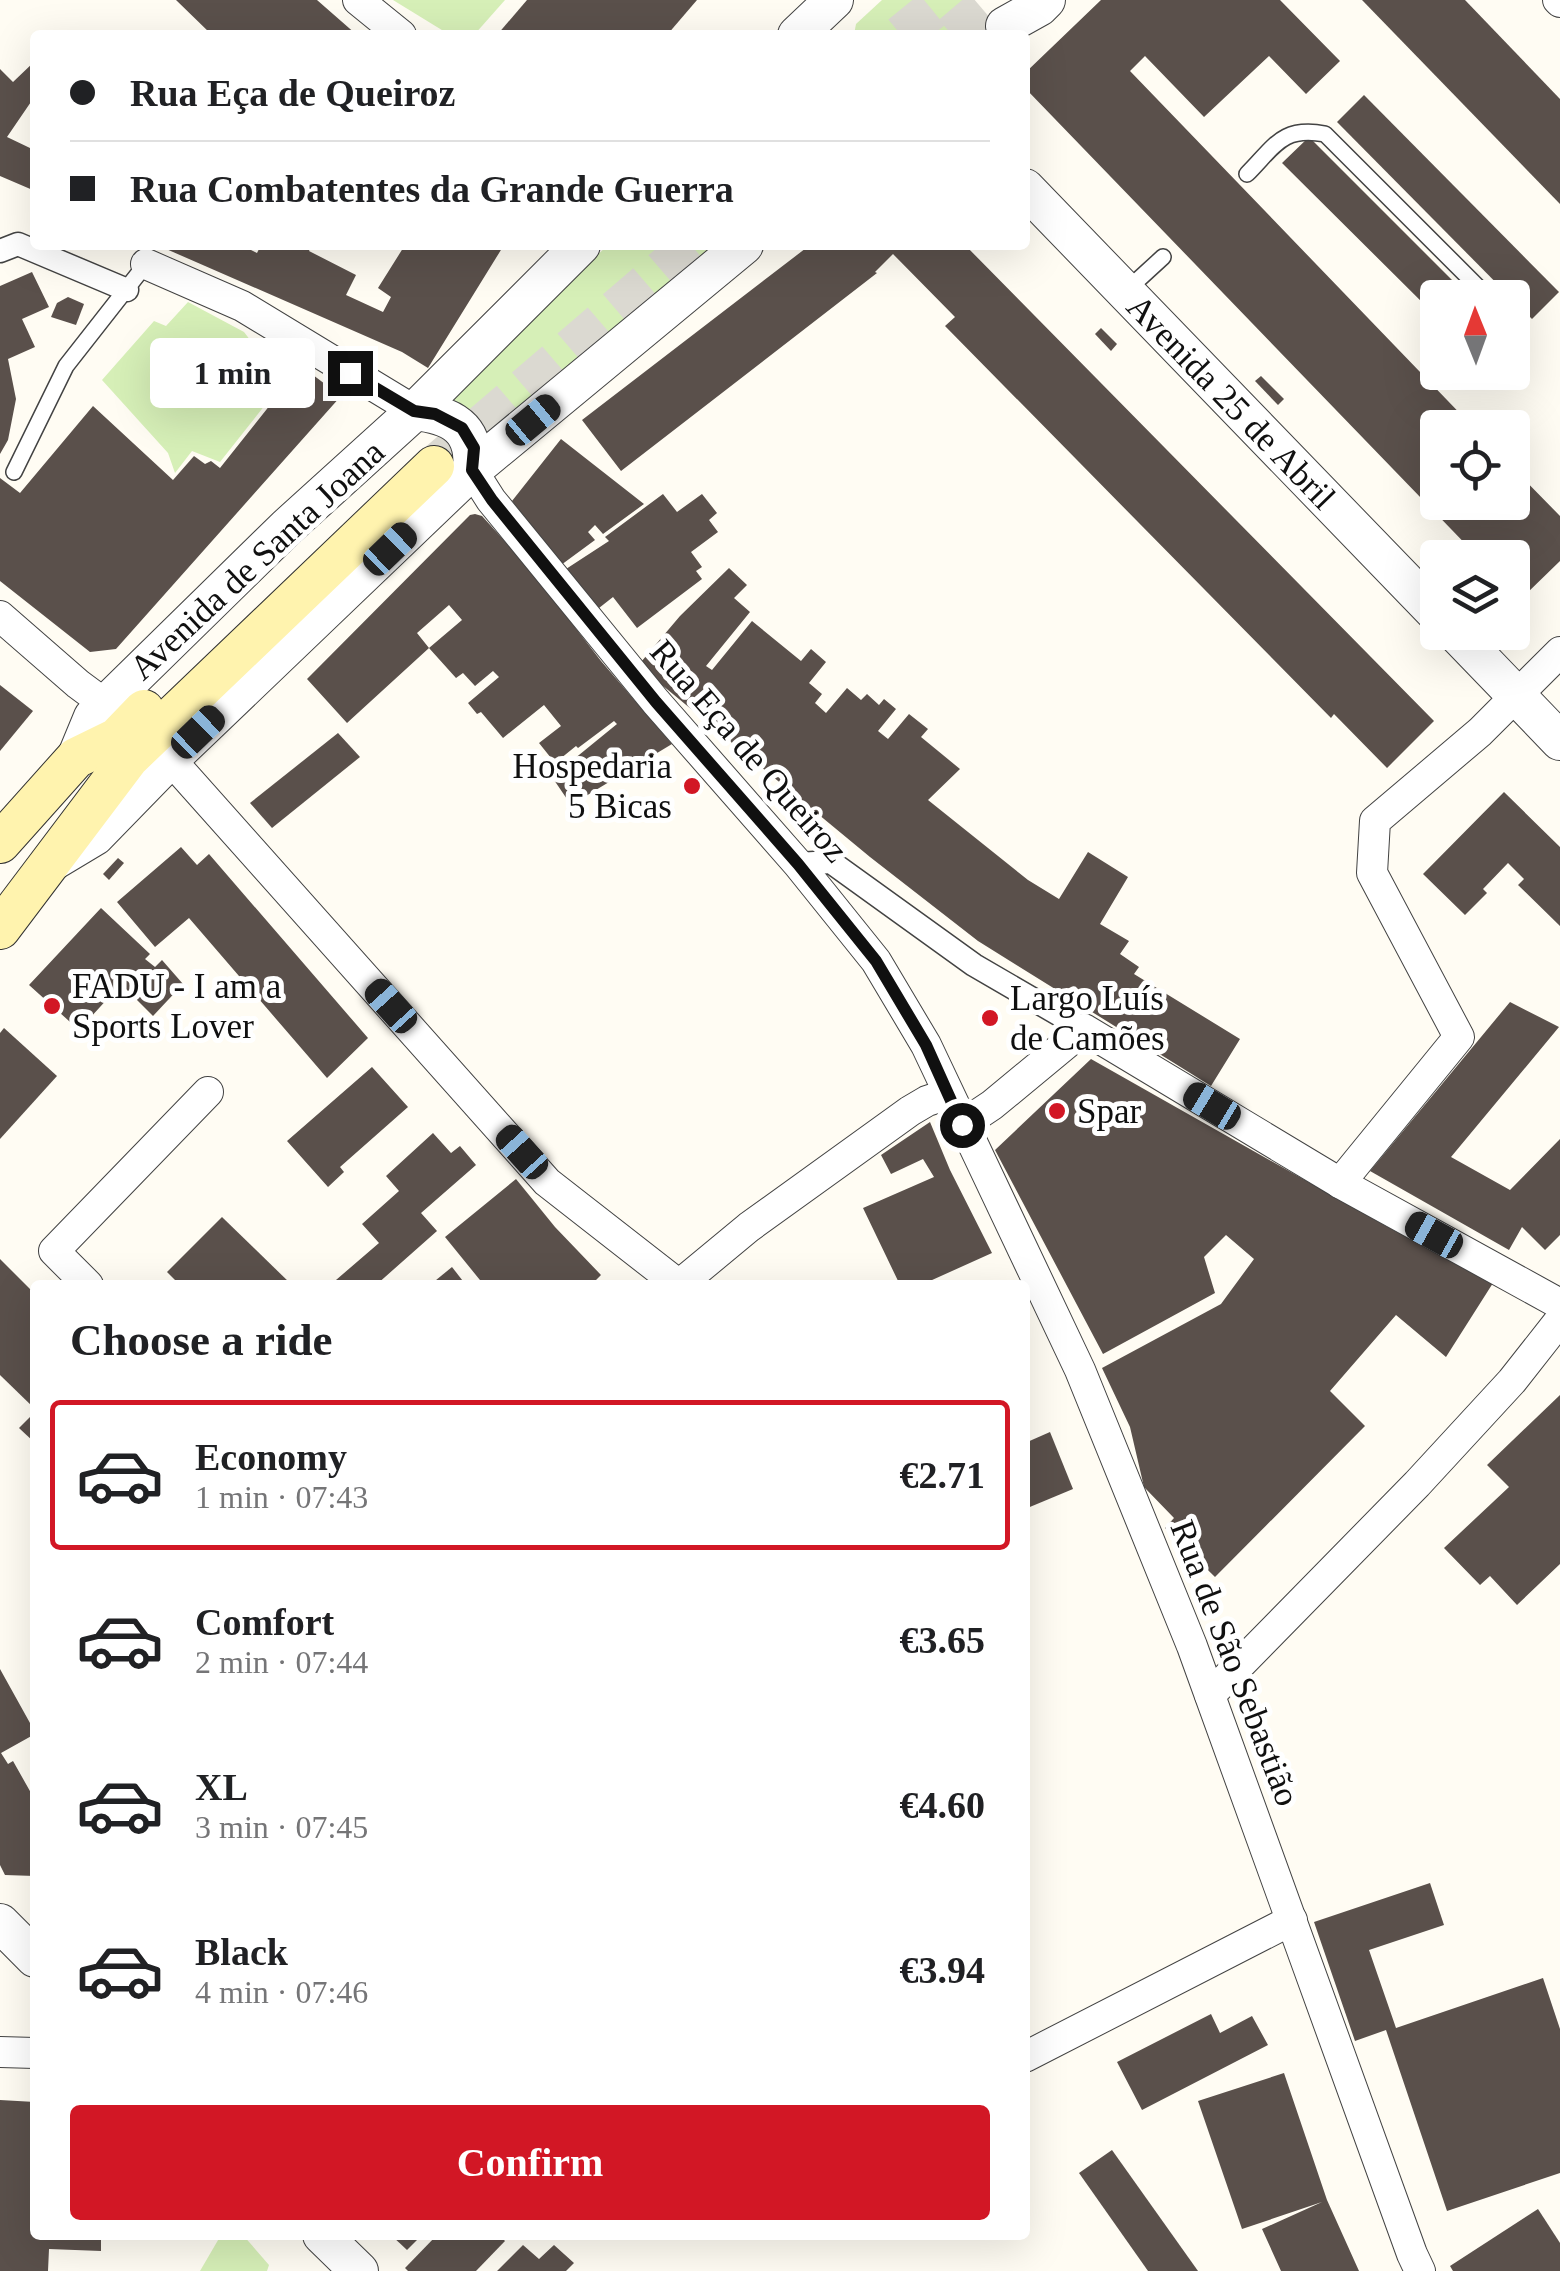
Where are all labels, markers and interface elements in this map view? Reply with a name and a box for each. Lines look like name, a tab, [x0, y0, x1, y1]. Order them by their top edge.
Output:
text: Rua Eça de Queiroz	[130, 72, 455, 114]
text: Rua Combatentes da Grande Guerra	[130, 168, 734, 210]
north arrow	[1420, 280, 1530, 390]
map controls	[1420, 280, 1530, 650]
street label: Avenida 25 de Abril	[1119, 287, 1343, 517]
callout: 1 min	[150, 338, 315, 408]
route end	[328, 351, 373, 396]
text: 1 min	[194, 355, 271, 391]
car	[500, 389, 566, 451]
button: locate	[1420, 410, 1530, 520]
street label: Avenida de Santa Joana	[122, 432, 392, 688]
car	[358, 517, 422, 581]
button: layers	[1420, 540, 1530, 650]
street label: Rua Eça de Queiroz	[642, 632, 856, 870]
car	[166, 700, 230, 764]
place label: Hospedaria 5 Bicas	[513, 747, 672, 826]
marker: Hospedaria 5 Bicas	[681, 775, 703, 797]
place label: FADU - I am a Sports Lover	[72, 967, 282, 1046]
car	[360, 974, 422, 1038]
place label: Largo Luís de Camões	[1010, 979, 1165, 1058]
marker: FADU - I am a Sports Lover	[41, 995, 63, 1017]
marker: Largo Luís de Camões	[979, 1007, 1001, 1029]
car	[1179, 1078, 1245, 1134]
place label: Spar	[1077, 1092, 1142, 1131]
marker: Spar	[1046, 1100, 1068, 1122]
route start	[940, 1103, 985, 1148]
car	[491, 1120, 553, 1184]
car	[1400, 1207, 1468, 1263]
text: Choose a ride	[70, 1315, 333, 1365]
icon: car	[75, 1430, 165, 1520]
text: Economy	[195, 1436, 347, 1478]
text: €2.71	[900, 1454, 985, 1496]
text: 1 min · 07:43	[195, 1479, 368, 1515]
street label: Rua de São Sebastião	[1163, 1515, 1307, 1811]
icon: car	[75, 1595, 165, 1685]
text: Comfort	[195, 1601, 334, 1643]
text: €3.65	[900, 1619, 985, 1661]
text: 2 min · 07:44	[195, 1644, 368, 1680]
icon: car	[75, 1760, 165, 1850]
text: XL	[195, 1766, 248, 1808]
text: €4.60	[900, 1784, 985, 1826]
text: 3 min · 07:45	[195, 1809, 368, 1845]
icon: car	[75, 1925, 165, 2015]
text: Black	[195, 1931, 288, 1973]
text: €3.94	[900, 1949, 985, 1991]
text: 4 min · 07:46	[195, 1974, 368, 2010]
button: Confirm	[70, 2105, 990, 2220]

